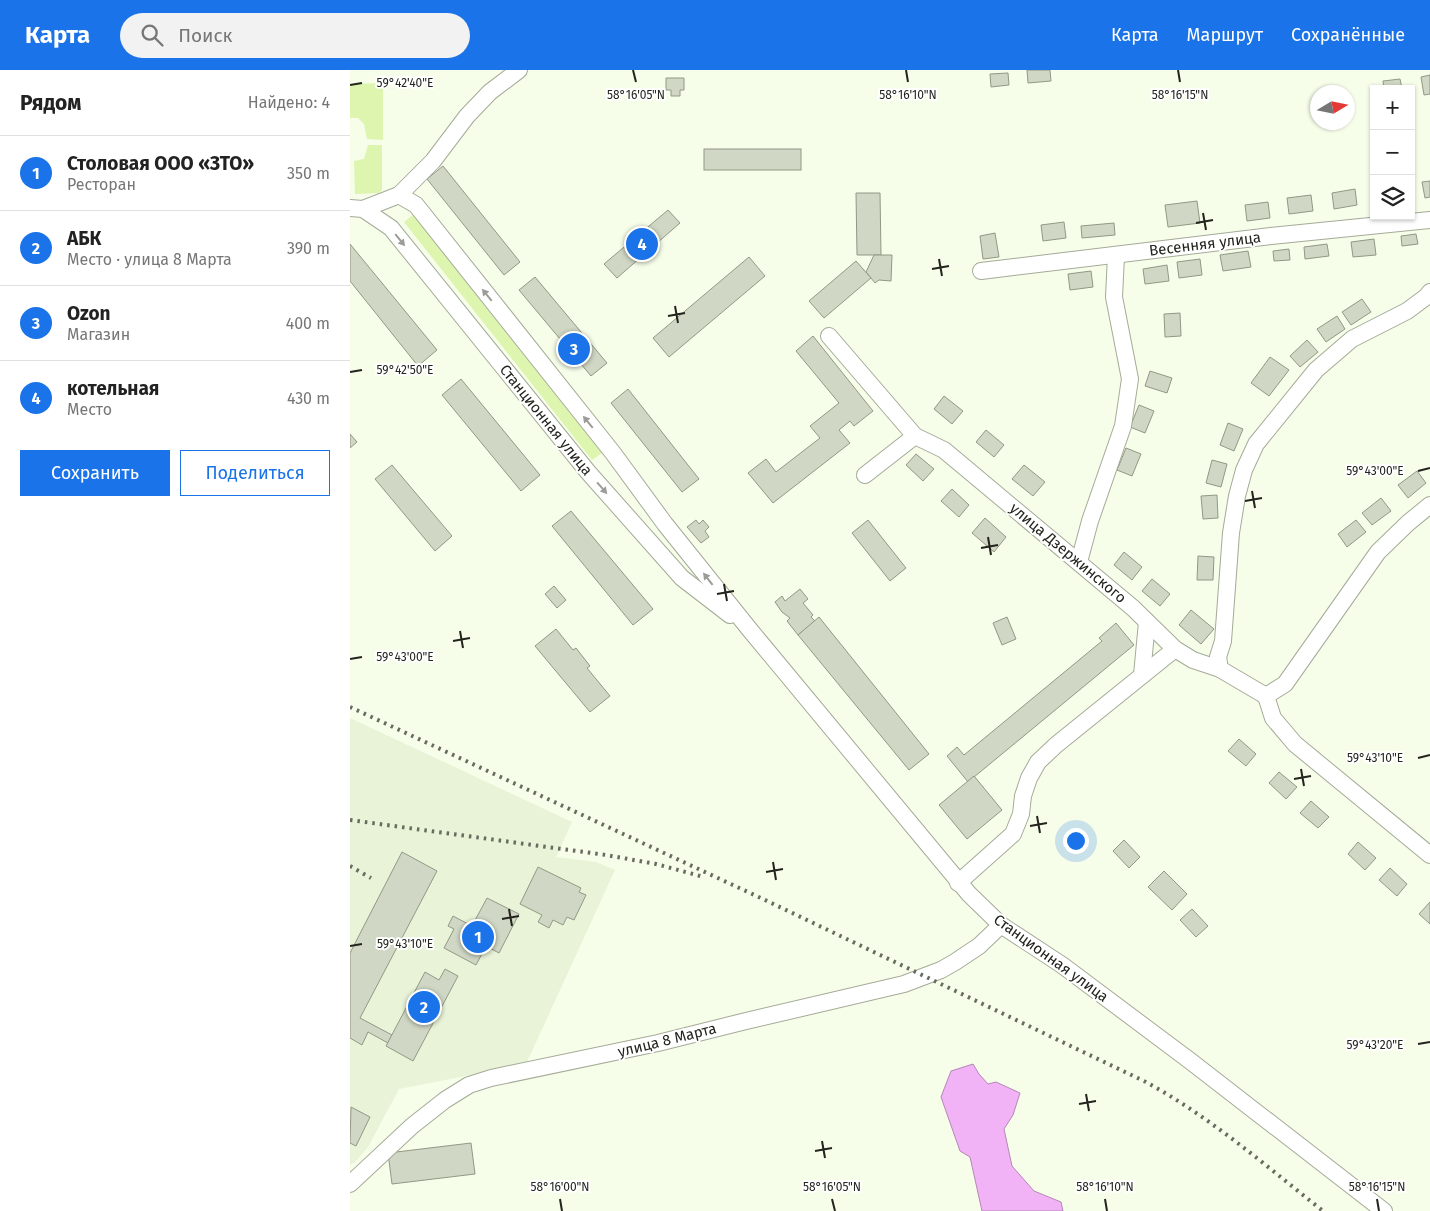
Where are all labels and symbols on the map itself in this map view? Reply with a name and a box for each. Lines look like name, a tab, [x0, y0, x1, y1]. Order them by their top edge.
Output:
text: 59°42'40"E	[377, 76, 433, 90]
north arrow	[1310, 85, 1355, 130]
text: 58°16'05"N	[607, 88, 665, 102]
text: 58°16'10"N	[879, 88, 937, 102]
text: 58°16'15"N	[1152, 88, 1208, 102]
pin: 4	[626, 225, 658, 263]
street label: Весенняя улица	[1148, 228, 1262, 260]
one-way arrow	[395, 233, 406, 246]
one-way arrow	[482, 288, 492, 302]
pin: 3	[558, 330, 590, 368]
street label: Станционная улица	[496, 361, 596, 479]
text: 59°42'50"E	[377, 363, 433, 377]
one-way arrow	[583, 416, 594, 429]
text: 59°43'00"E	[1346, 464, 1404, 478]
one-way arrow	[596, 482, 607, 494]
street label: улица Дзержинского	[1006, 499, 1130, 607]
one-way arrow	[703, 572, 714, 585]
text: 59°43'00"E	[376, 650, 434, 664]
text: 59°43'10"E	[1347, 751, 1403, 765]
your location	[1063, 828, 1089, 854]
street label: Станционная улица	[990, 910, 1112, 1006]
pin: 1	[462, 918, 494, 956]
text: 59°43'10"E	[377, 937, 433, 951]
pin: 2	[408, 988, 440, 1026]
street label: улица 8 Марта	[616, 1019, 718, 1061]
text: 59°43'20"E	[1347, 1038, 1403, 1052]
text: 58°16'00"N	[530, 1180, 590, 1194]
text: 58°16'05"N	[803, 1180, 861, 1194]
text: 58°16'10"N	[1076, 1180, 1134, 1194]
text: 58°16'15"N	[1349, 1180, 1405, 1194]

